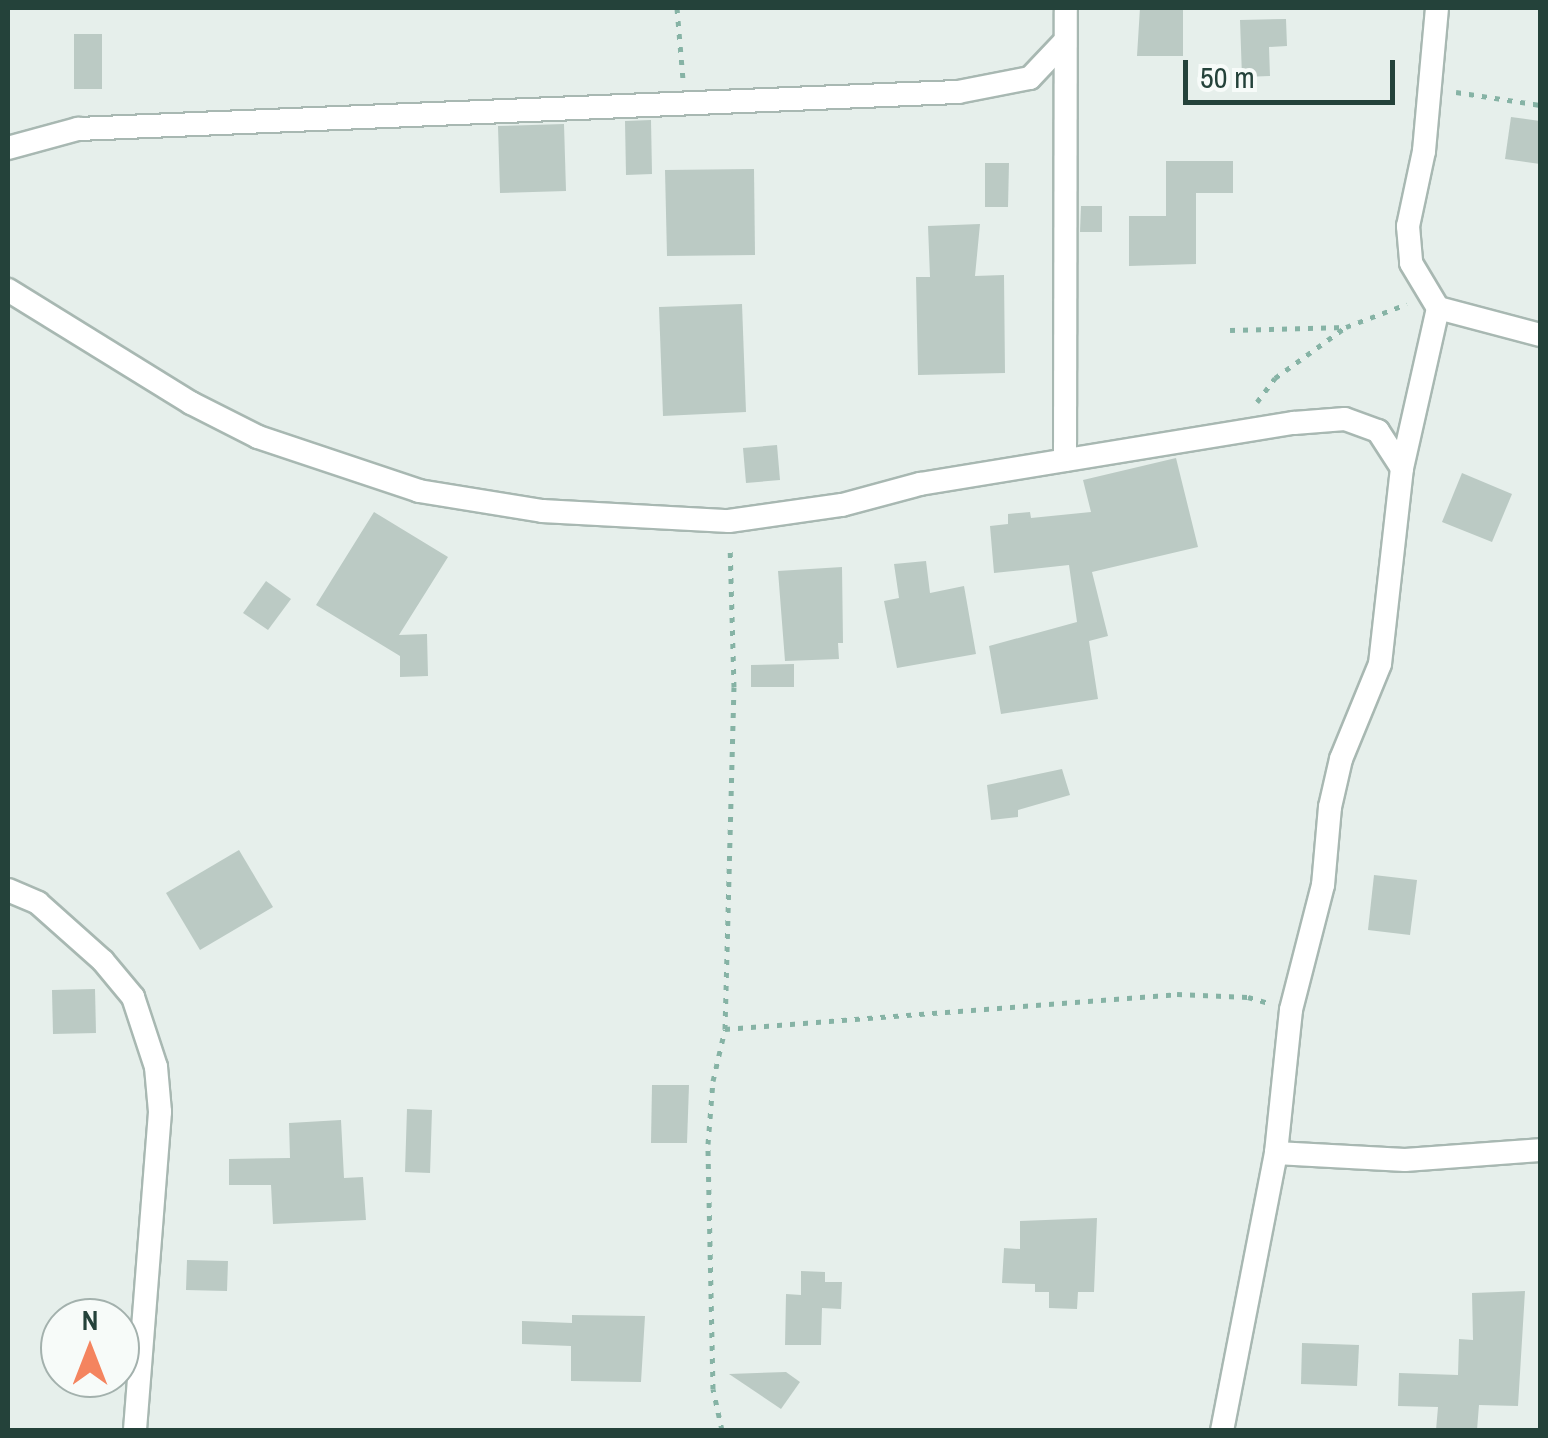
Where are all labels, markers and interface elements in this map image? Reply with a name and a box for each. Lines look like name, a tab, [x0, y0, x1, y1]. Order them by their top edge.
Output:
scale bar	[1188, 40, 1400, 102]
text: 50 m	[1200, 57, 1255, 97]
north arrow	[40, 1298, 140, 1398]
text: N	[82, 1301, 98, 1339]

